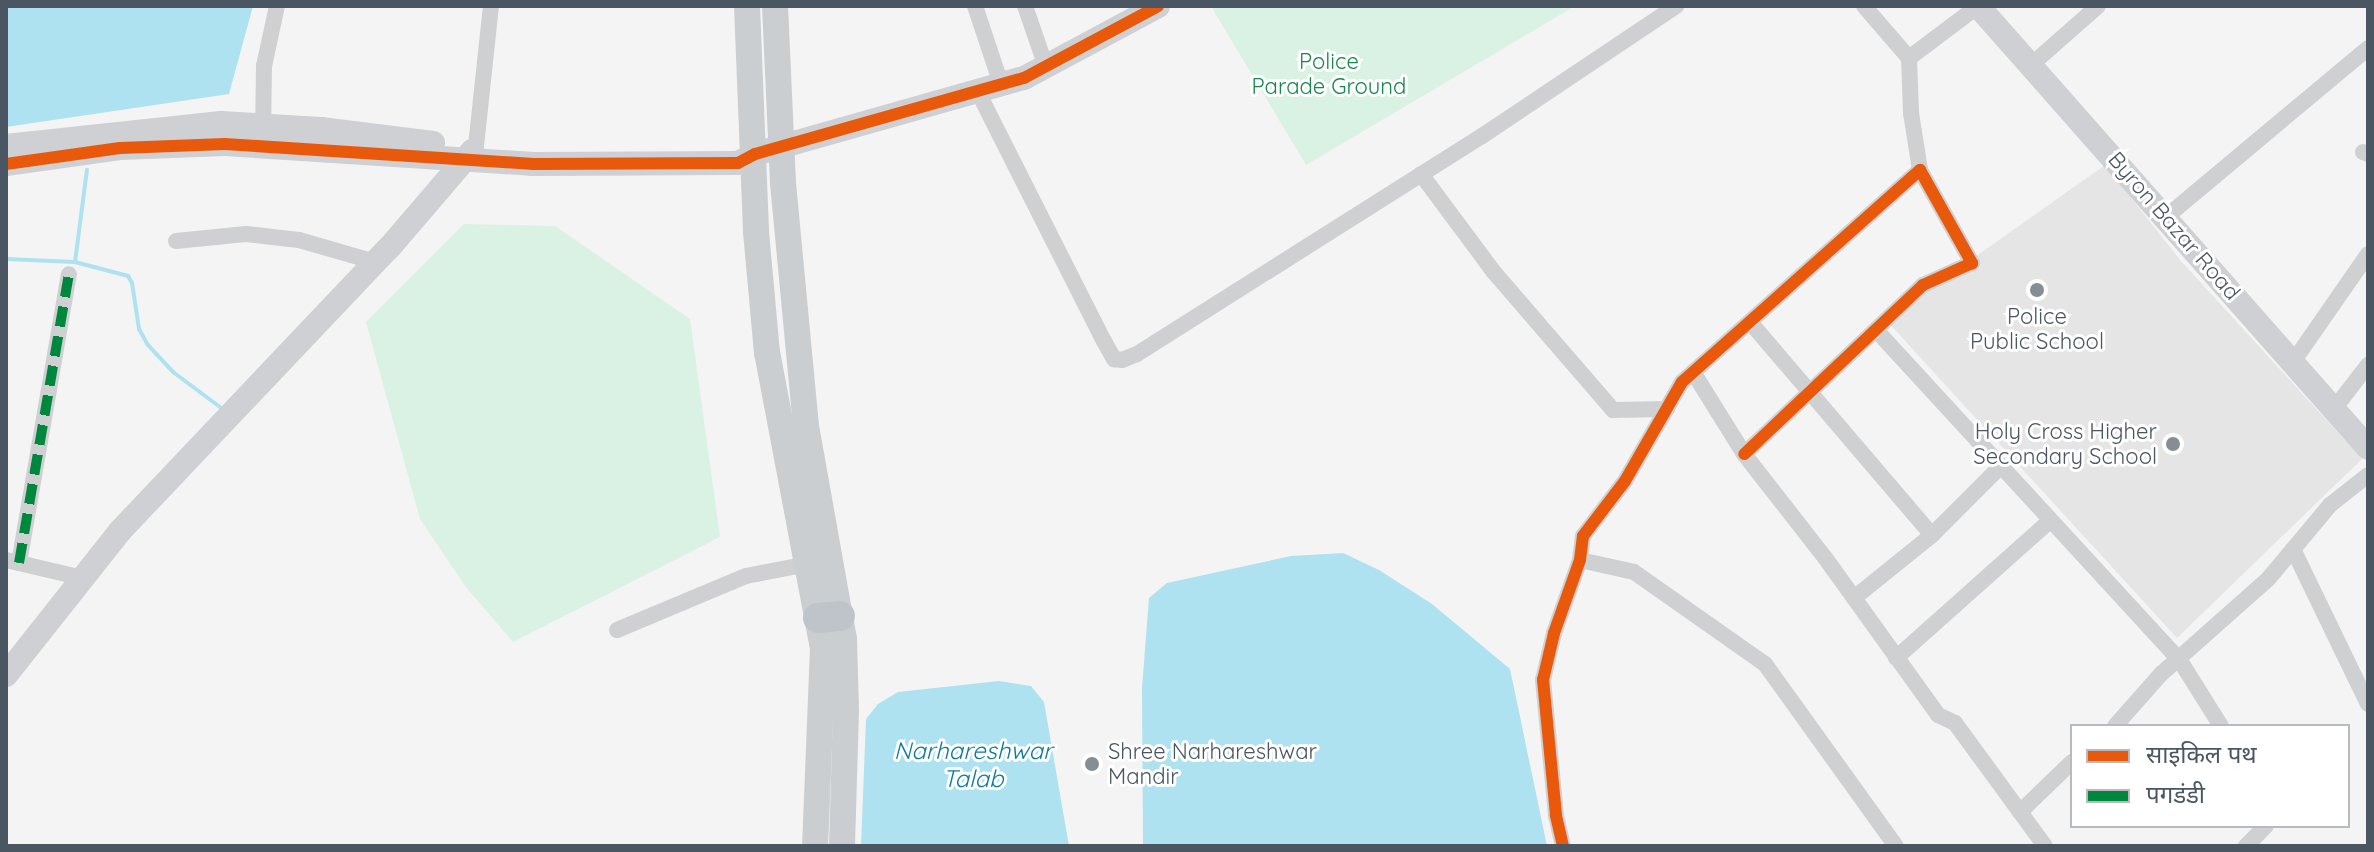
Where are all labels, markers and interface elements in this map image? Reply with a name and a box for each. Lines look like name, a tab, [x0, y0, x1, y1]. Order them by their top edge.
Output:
park label: Police Parade Ground	[1252, 48, 1406, 100]
street label: Byron Bazar Road	[2103, 147, 2245, 305]
marker: Police Public School	[2028, 281, 2046, 299]
place label: Police Public School	[1970, 303, 2104, 354]
place label: Holy Cross Higher Secondary School	[1973, 418, 2157, 470]
marker: Holy Cross Higher Secondary School	[2164, 435, 2182, 453]
legend	[2070, 724, 2350, 828]
water label: Narhareshwar Talab	[894, 737, 1052, 793]
place label: Shree Narhareshwar Mandir	[1108, 738, 1317, 790]
text: साइकिल पथ	[2146, 739, 2257, 769]
marker: Shree Narhareshwar Mandir	[1083, 755, 1101, 773]
text: पगडंडी	[2146, 779, 2205, 809]

